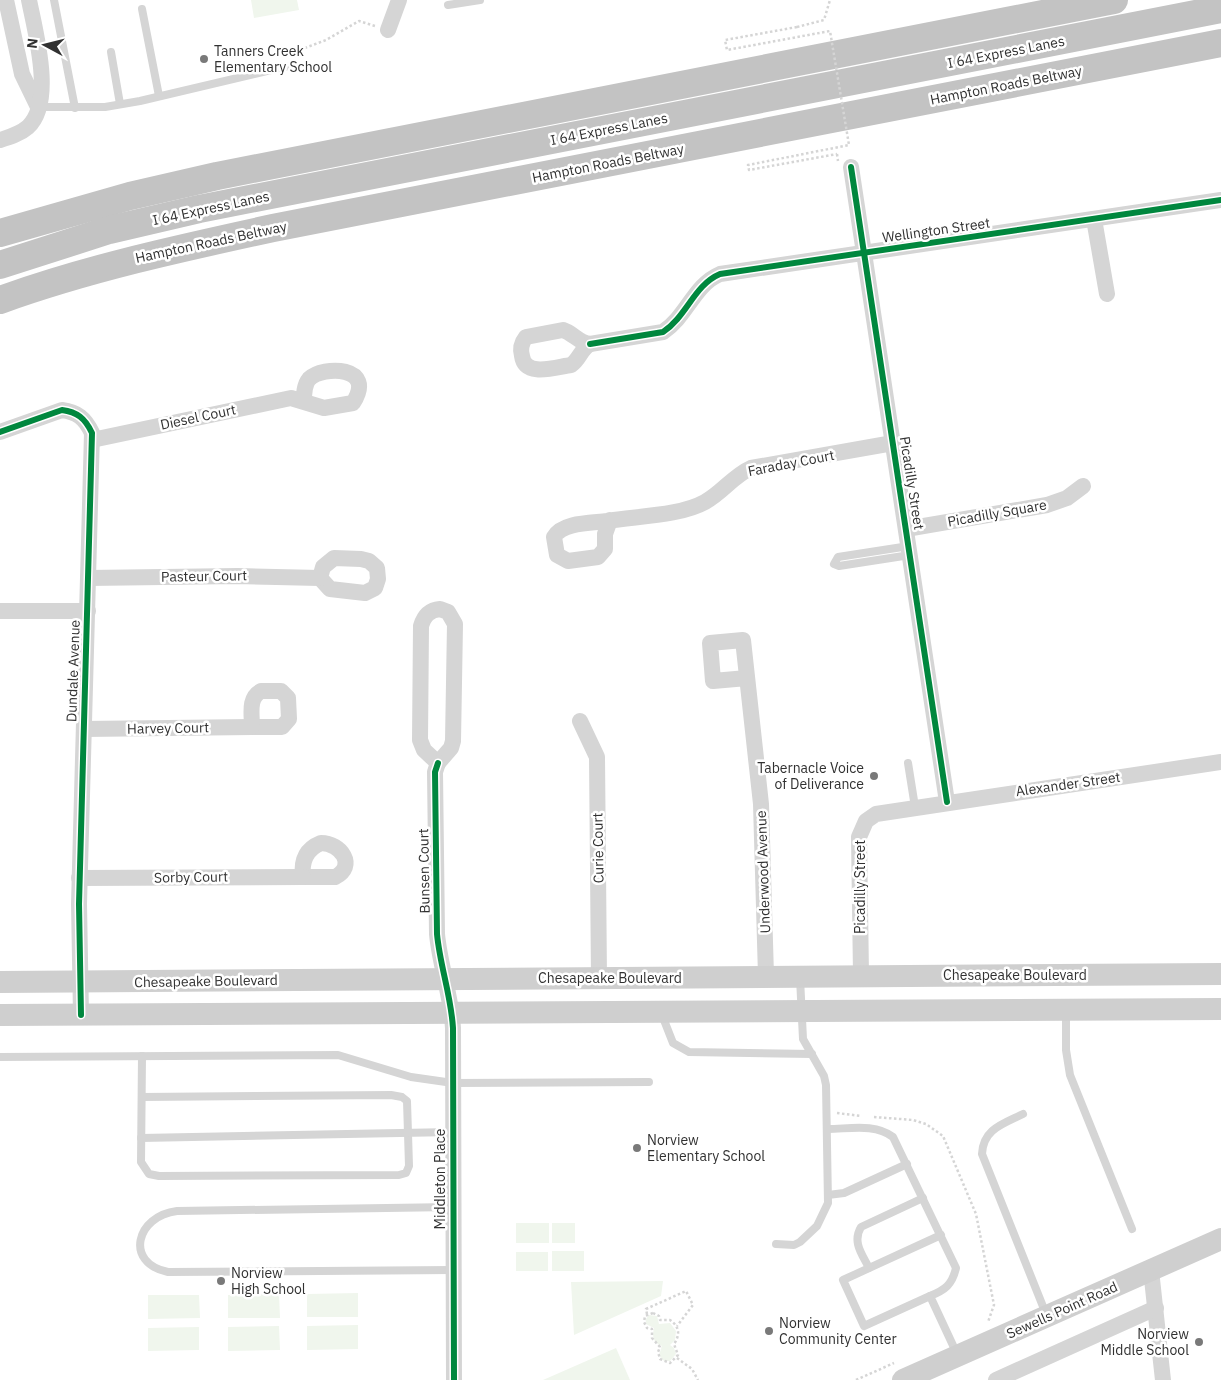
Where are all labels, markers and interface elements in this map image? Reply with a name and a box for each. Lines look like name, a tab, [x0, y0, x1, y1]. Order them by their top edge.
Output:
north arrow	[20, 20, 70, 70]
street label: I 64 Express Lanes	[946, 32, 1066, 72]
text: N	[23, 37, 42, 50]
place label: Tanners Creek Elementary School	[214, 42, 332, 76]
marker: Tanners Creek Elementary School	[198, 53, 210, 65]
street label: Hampton Roads Beltway	[928, 61, 1084, 109]
street label: I 64 Express Lanes	[549, 109, 669, 149]
street label: Hampton Roads Beltway	[530, 139, 686, 187]
street label: I 64 Express Lanes	[151, 187, 271, 229]
street label: Wellington Street	[881, 214, 991, 246]
street label: Hampton Roads Beltway	[134, 217, 288, 267]
street label: Diesel Court	[159, 400, 238, 434]
street label: Picadilly Street	[896, 435, 928, 531]
street label: Faraday Court	[746, 446, 836, 480]
street label: Picadilly Square	[946, 495, 1048, 531]
street label: Pasteur Court	[161, 566, 247, 586]
street label: Dundale Avenue	[62, 619, 84, 723]
street label: Harvey Court	[127, 718, 209, 738]
place label: Tabernacle Voice of Deliverance	[757, 759, 864, 793]
street label: Alexander Street	[1015, 768, 1122, 800]
marker: Tabernacle Voice of Deliverance	[868, 770, 880, 782]
street label: Underwood Avenue	[752, 810, 774, 934]
street label: Curie Court	[588, 812, 608, 884]
street label: Bunsen Court	[414, 828, 434, 914]
street label: Picadilly Street	[851, 840, 869, 934]
street label: Sorby Court	[154, 867, 228, 887]
street label: Chesapeake Boulevard	[943, 966, 1087, 984]
street label: Chesapeake Boulevard	[538, 969, 682, 987]
street label: Chesapeake Boulevard	[134, 971, 278, 991]
street label: Middleton Place	[431, 1128, 449, 1229]
place label: Norview Elementary School	[647, 1131, 765, 1165]
marker: Norview Elementary School	[631, 1142, 643, 1154]
place label: Norview High School	[231, 1264, 306, 1298]
marker: Norview High School	[215, 1275, 227, 1287]
street label: Sewells Point Road	[1004, 1277, 1120, 1343]
place label: Norview Community Center	[779, 1314, 897, 1348]
marker: Norview Community Center	[763, 1325, 775, 1337]
place label: Norview Middle School	[1100, 1325, 1189, 1359]
marker: Norview Middle School	[1193, 1336, 1205, 1348]

